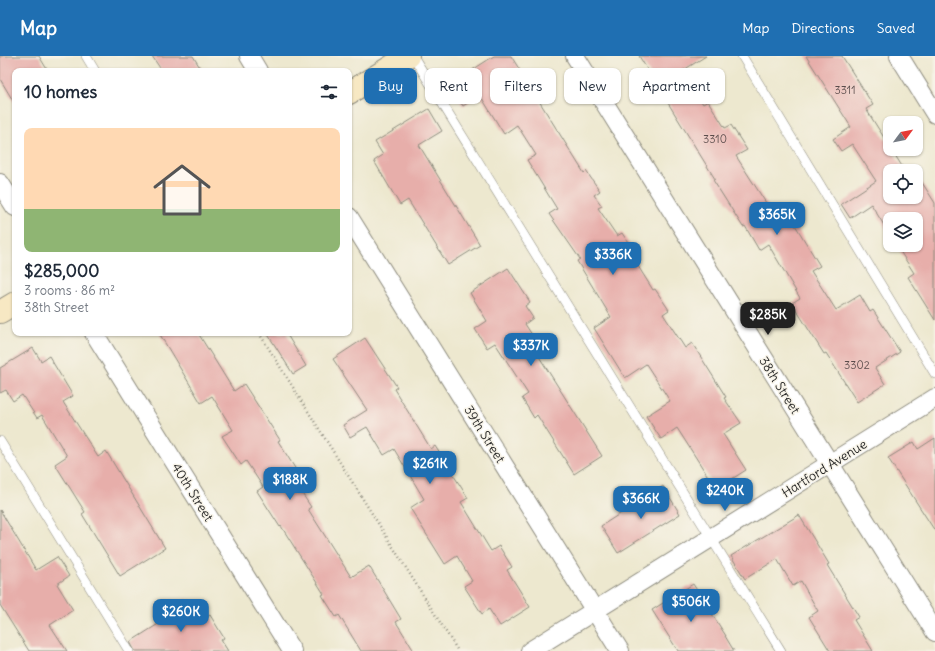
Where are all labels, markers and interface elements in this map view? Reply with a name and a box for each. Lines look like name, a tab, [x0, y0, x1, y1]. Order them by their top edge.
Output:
text: Map	[20, 16, 57, 40]
text: Map	[742, 19, 769, 37]
text: Directions	[791, 19, 855, 37]
text: Saved	[877, 19, 915, 37]
chip: Buy	[364, 68, 417, 104]
chip: Rent	[425, 68, 482, 104]
chip: Filters	[490, 68, 556, 104]
chip: New	[564, 68, 621, 104]
chip: Apartment	[629, 68, 725, 104]
text: 10 homes	[24, 81, 97, 103]
icon: filters	[318, 81, 340, 103]
house number: 3311	[834, 83, 856, 97]
north arrow	[883, 116, 923, 156]
map controls	[883, 116, 923, 252]
house number: 3310	[703, 132, 727, 146]
icon: home	[146, 154, 218, 226]
button: locate	[883, 164, 923, 204]
pin: $365K	[749, 202, 805, 236]
text: $365K	[758, 206, 796, 223]
button: layers	[883, 212, 923, 252]
pin: $336K	[585, 242, 641, 276]
text: $336K	[594, 246, 632, 263]
text: $285,000	[24, 260, 99, 282]
text: 3 rooms · 86 m²	[24, 282, 115, 299]
text: 38th Street	[24, 299, 89, 316]
pin: $285K	[740, 302, 796, 336]
text: $285K	[749, 306, 787, 323]
pin: $337K	[503, 333, 559, 367]
text: $337K	[513, 337, 549, 354]
street label: 38th Street	[755, 353, 804, 418]
house number: 3302	[844, 358, 870, 372]
street label: 39th Street	[460, 402, 509, 467]
street label: Hartford Avenue	[778, 435, 870, 501]
pin: $261K	[402, 451, 458, 485]
text: $261K	[412, 455, 448, 472]
street label: 40th Street	[168, 460, 218, 525]
pin: $188K	[262, 467, 318, 501]
text: $188K	[272, 471, 308, 488]
pin: $240K	[697, 478, 753, 512]
text: $240K	[706, 482, 744, 499]
pin: $366K	[613, 486, 669, 520]
text: $366K	[622, 490, 660, 507]
pin: $506K	[663, 589, 719, 623]
text: $506K	[672, 593, 710, 610]
pin: $260K	[153, 599, 209, 633]
text: $260K	[162, 603, 200, 620]

